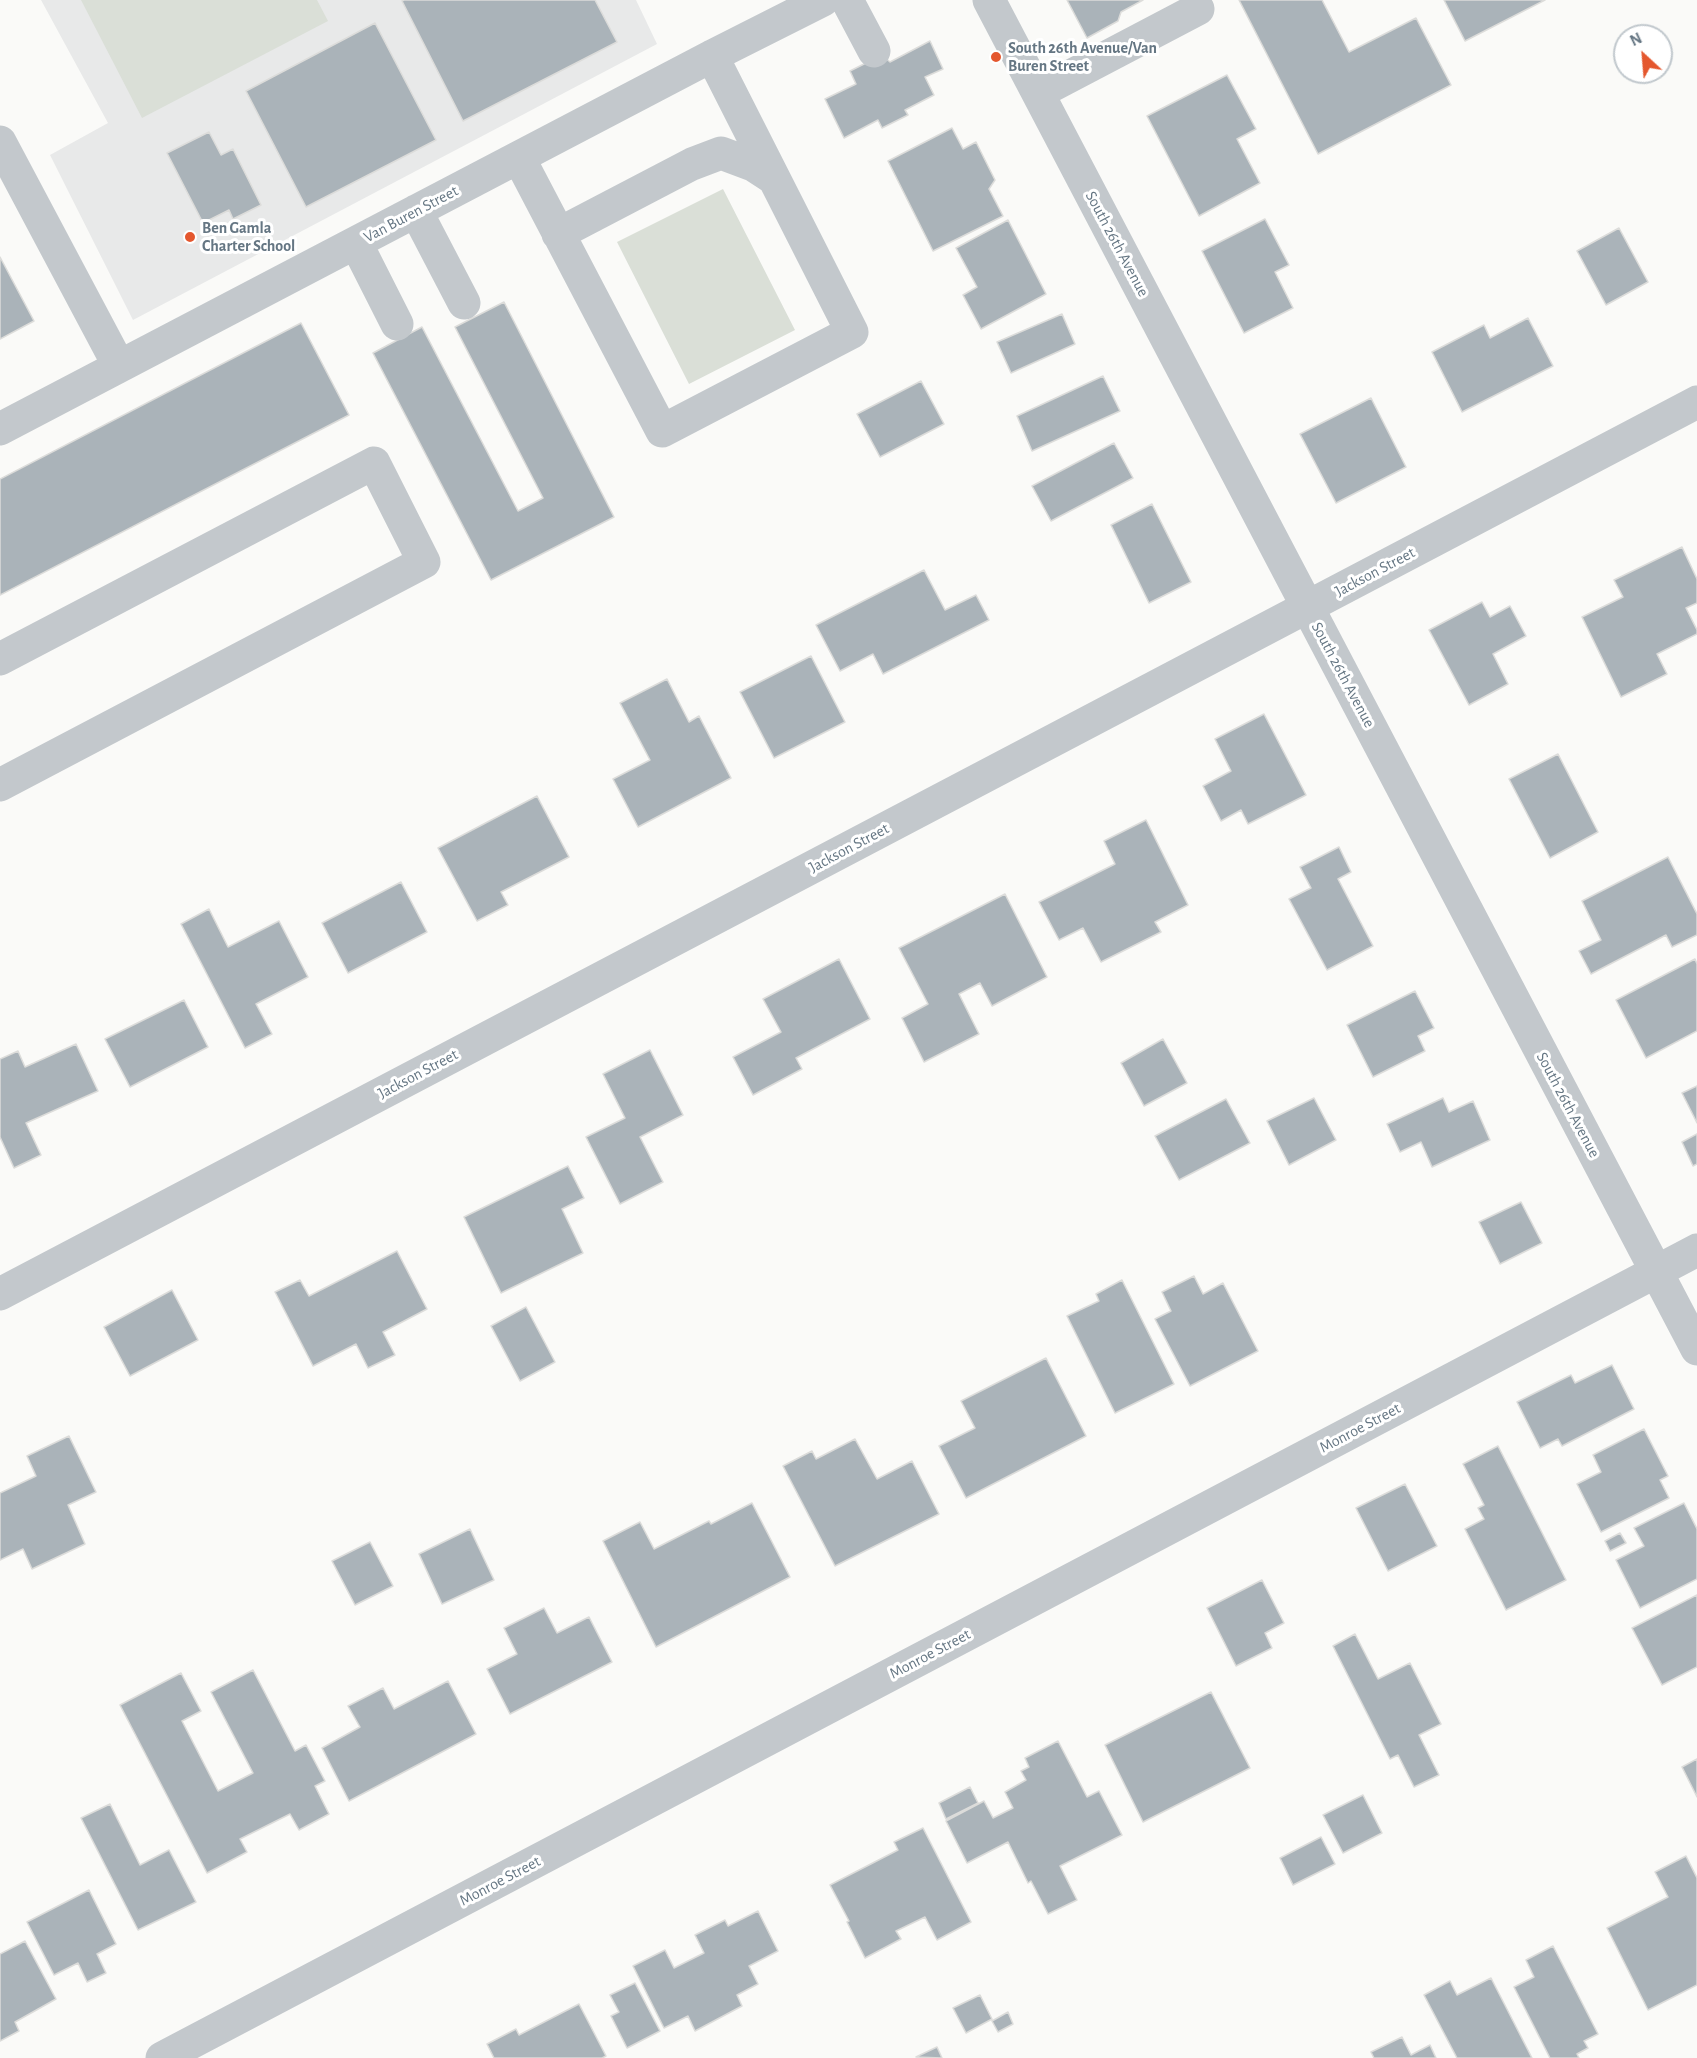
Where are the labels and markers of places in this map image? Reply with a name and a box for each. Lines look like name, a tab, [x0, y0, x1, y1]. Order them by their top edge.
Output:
place label: South 26th Avenue/Van Buren Street	[1008, 38, 1157, 76]
marker: South 26th Avenue/Van Buren Street	[989, 50, 1003, 64]
place label: Ben Gamla Charter School	[202, 218, 295, 256]
marker: Ben Gamla Charter School	[183, 230, 197, 244]

